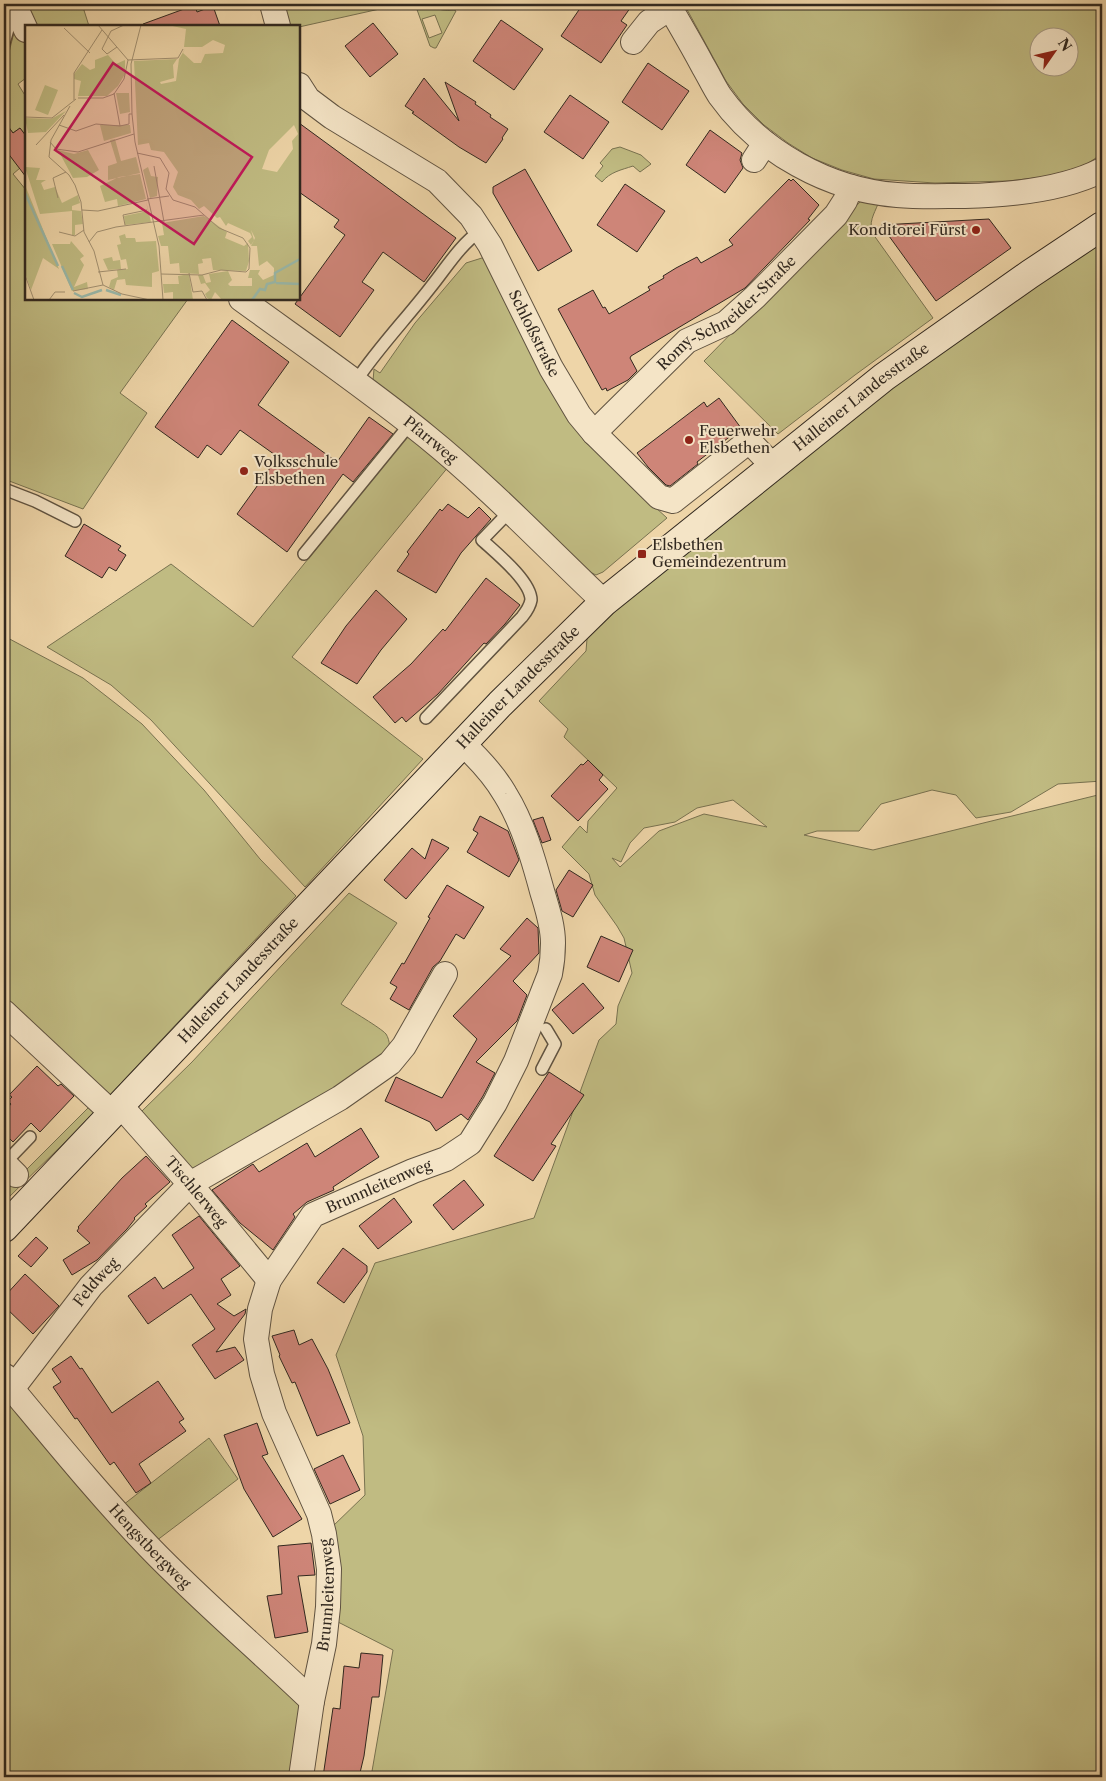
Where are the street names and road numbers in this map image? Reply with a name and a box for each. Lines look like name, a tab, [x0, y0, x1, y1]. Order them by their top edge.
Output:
street label: Romy-Schneider-Straße	[653, 251, 800, 374]
street label: Schloßstraße	[505, 287, 564, 380]
street label: Halleiner Landesstraße	[789, 338, 932, 455]
street label: Pfarrweg	[400, 412, 462, 467]
street label: Halleiner Landesstraße	[452, 621, 583, 753]
street label: Halleiner Landesstraße	[174, 913, 302, 1047]
street label: Tischlerweg	[161, 1152, 232, 1231]
street label: Brunnleitenweg	[323, 1155, 434, 1217]
street label: Feldweg	[69, 1253, 122, 1310]
street label: Hengstbergweg	[105, 1500, 195, 1592]
street label: Brunnleitenweg	[313, 1538, 338, 1653]

